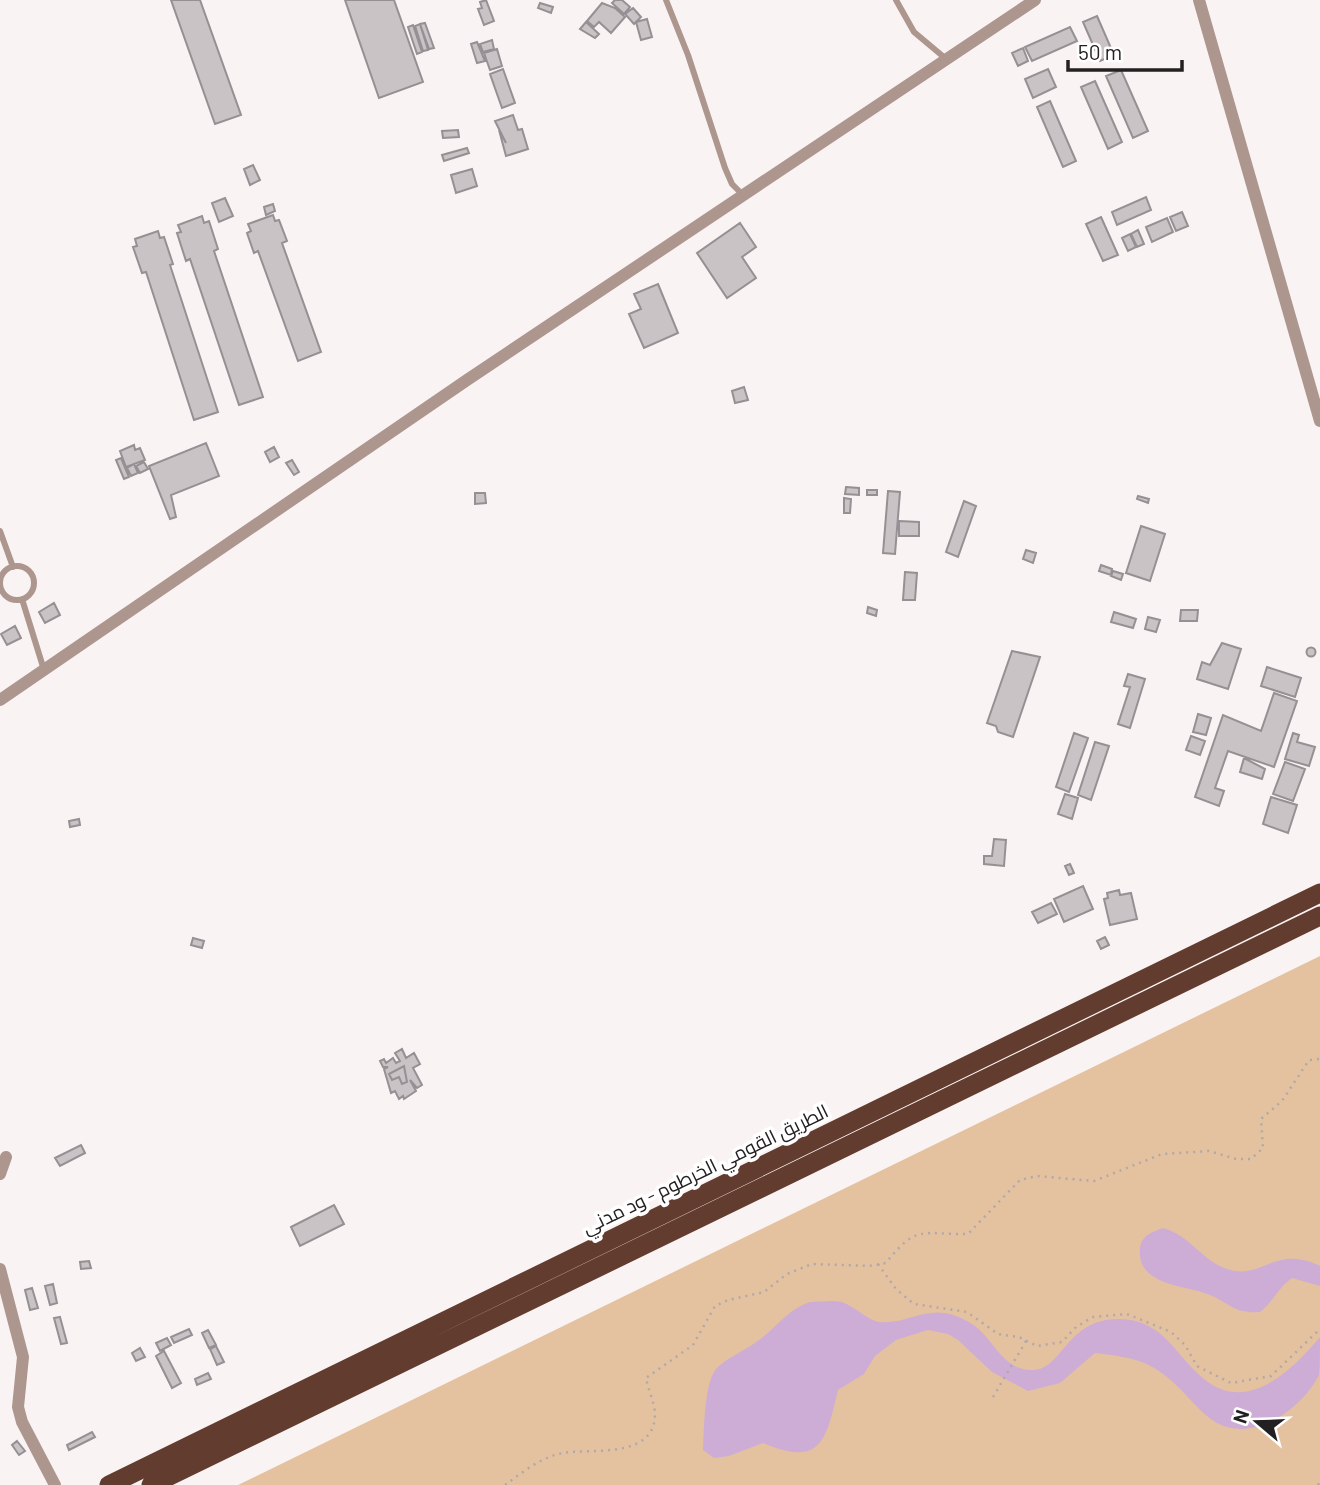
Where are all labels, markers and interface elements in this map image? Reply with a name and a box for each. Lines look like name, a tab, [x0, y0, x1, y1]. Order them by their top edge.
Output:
scale bar	[1068, 28, 1182, 72]
text: 50 m	[1078, 39, 1122, 64]
street label: الطريق القومي الخرطوم - ود مدني	[578, 1099, 833, 1242]
north arrow	[1222, 1387, 1292, 1457]
text: N	[1228, 1407, 1253, 1426]

